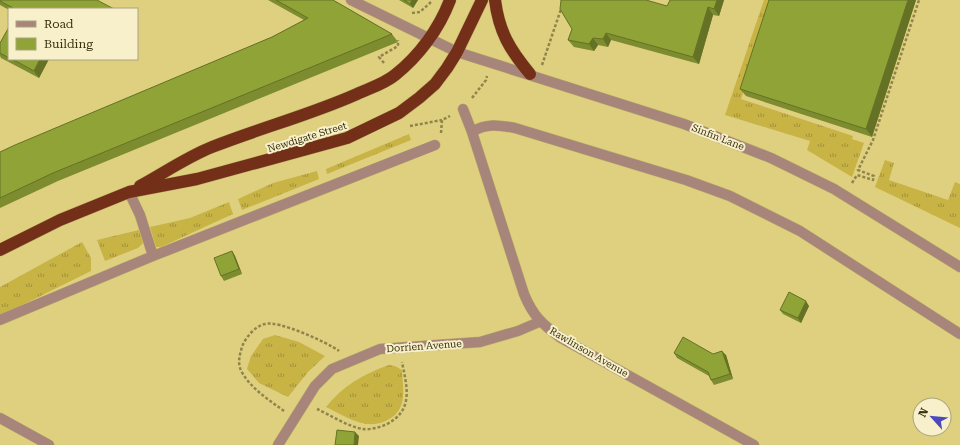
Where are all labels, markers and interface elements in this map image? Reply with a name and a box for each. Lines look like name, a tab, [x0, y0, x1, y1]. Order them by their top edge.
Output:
legend	[8, 8, 138, 60]
text: Road	[44, 17, 74, 31]
text: Building	[44, 37, 93, 51]
street label: Newdigate Street	[266, 120, 348, 154]
street label: Sinfin Lane	[690, 122, 746, 152]
street label: Rawlinson Avenue	[548, 325, 631, 379]
street label: Dorrien Avenue	[386, 338, 463, 354]
north arrow	[912, 397, 952, 437]
text: N	[916, 405, 931, 419]

